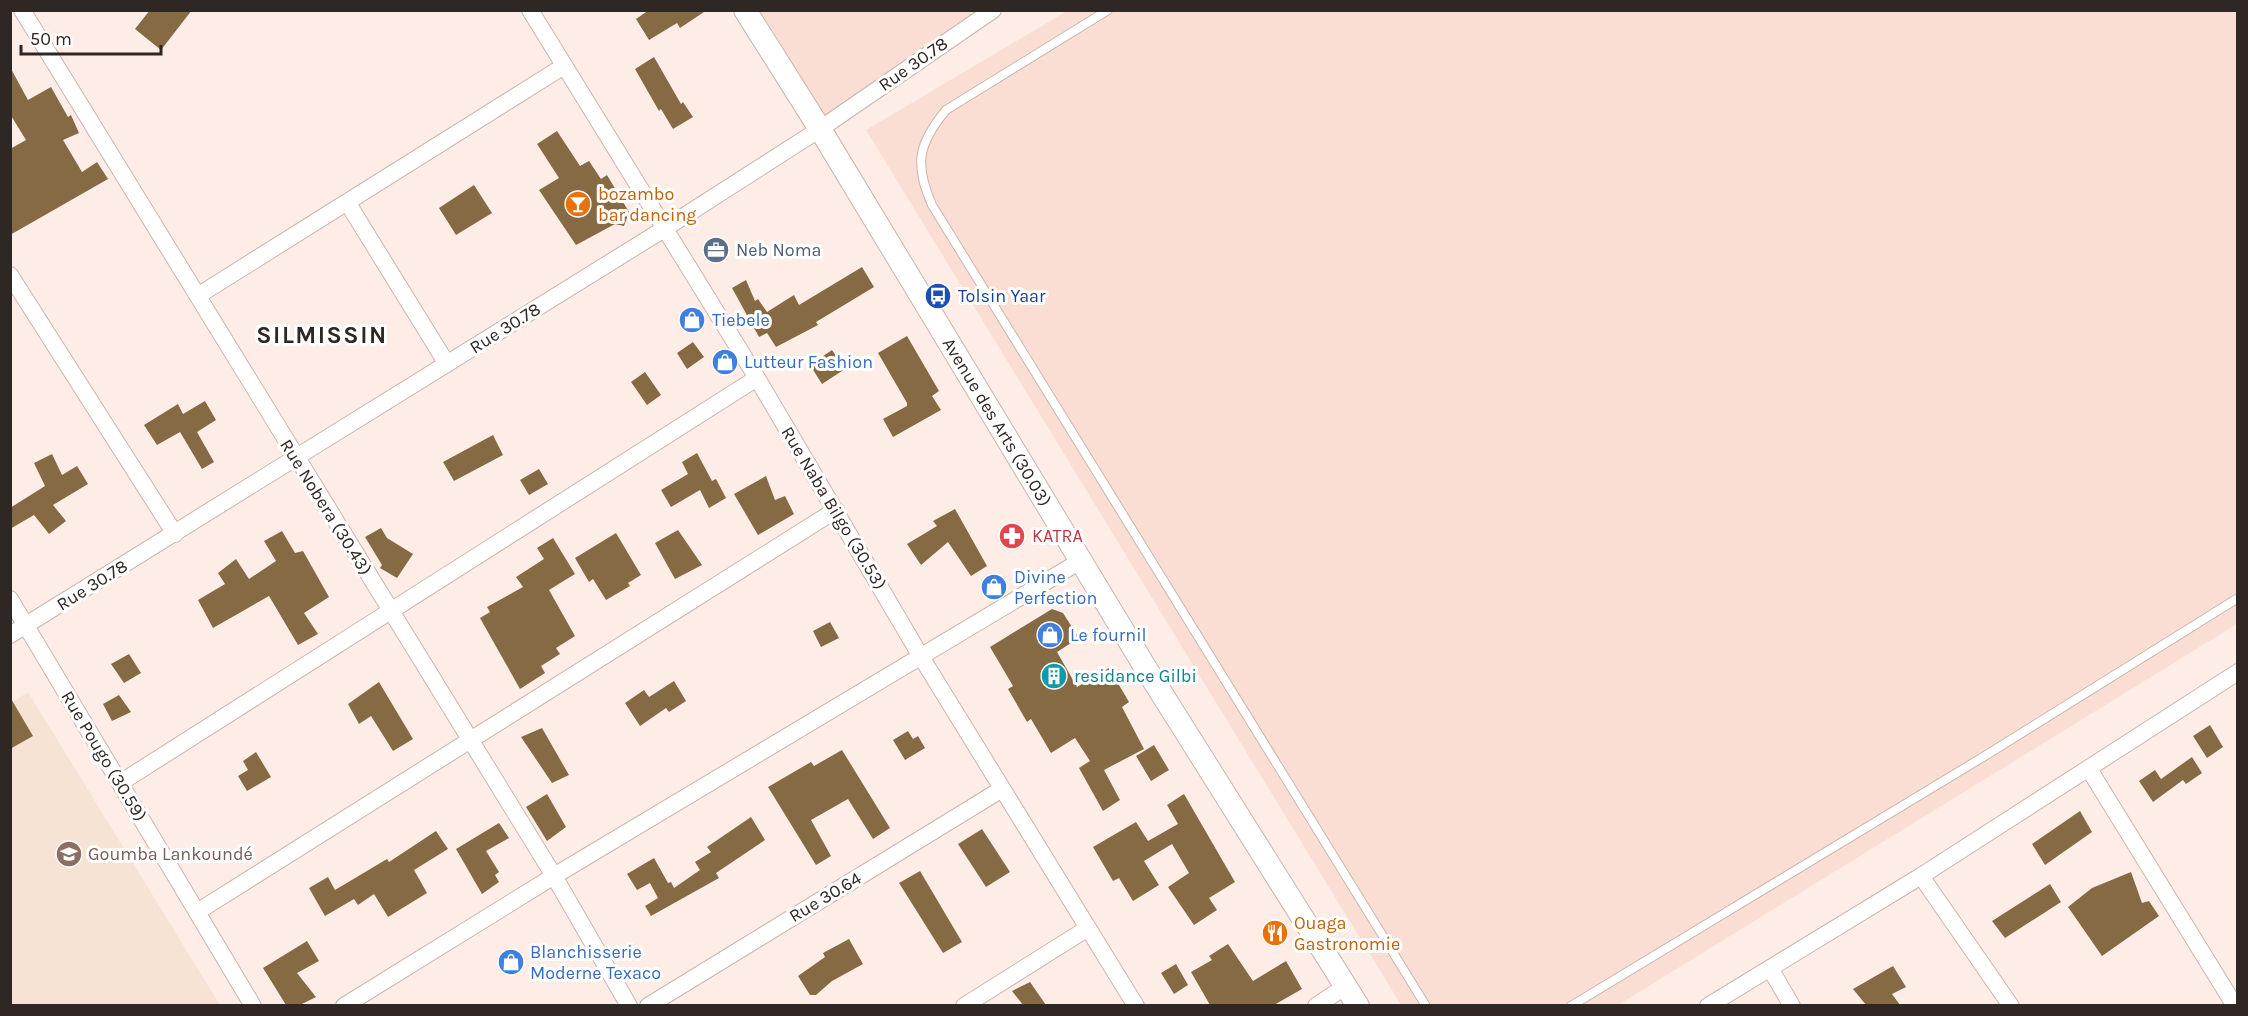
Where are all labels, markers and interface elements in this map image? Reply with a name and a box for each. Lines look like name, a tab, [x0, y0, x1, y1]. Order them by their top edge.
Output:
scale bar	[21, 18, 160, 56]
text: 50 m	[30, 28, 72, 50]
street label: Rue 30.78	[874, 32, 952, 96]
place label: bozambo bar dancing	[598, 183, 696, 226]
bar icon: bozambo bar dancing	[563, 189, 593, 219]
office icon: Neb Noma	[701, 235, 731, 265]
place label: Neb Noma	[736, 239, 821, 261]
bus stop icon: Tolsin Yaar	[923, 281, 953, 311]
place label: Tolsin Yaar	[958, 285, 1046, 307]
street label: Rue 30.78	[465, 298, 545, 358]
shop icon: Tiebele	[677, 305, 707, 335]
place label: Tiebele	[712, 309, 770, 331]
district label: SILMISSIN	[256, 321, 388, 349]
street label: Avenue des Arts (30.03)	[938, 334, 1056, 510]
shop icon: Lutteur Fashion	[710, 347, 740, 377]
place label: Lutteur Fashion	[744, 351, 873, 373]
street label: Rue Naba Bilgo (30.53)	[777, 422, 891, 594]
street label: Rue Nobera (30.43)	[275, 435, 377, 579]
pharmacy icon: KATRA	[997, 521, 1027, 551]
place label: KATRA	[1032, 525, 1083, 547]
street label: Rue 30.78	[52, 555, 132, 615]
place label: Divine Perfection	[1014, 566, 1097, 609]
shop icon: Divine Perfection	[979, 572, 1009, 602]
shop icon: Le fournil	[1035, 620, 1065, 650]
place label: Le fournil	[1070, 624, 1147, 646]
building icon: residance Gilbi	[1039, 661, 1069, 691]
place label: residance Gilbi	[1074, 665, 1197, 687]
street label: Rue Pougo (30.59)	[56, 687, 152, 825]
school or university icon: Goumba Lankoundé	[54, 839, 84, 869]
place label: Goumba Lankoundé	[88, 843, 253, 865]
street label: Rue 30.64	[785, 867, 865, 927]
place label: Ouaga Gastronomie	[1294, 912, 1400, 955]
restaurant icon: Ouaga Gastronomie	[1260, 918, 1290, 948]
place label: Blanchisserie Moderne Texaco	[530, 941, 661, 984]
shop icon: Blanchisserie Moderne Texaco	[496, 947, 526, 977]

